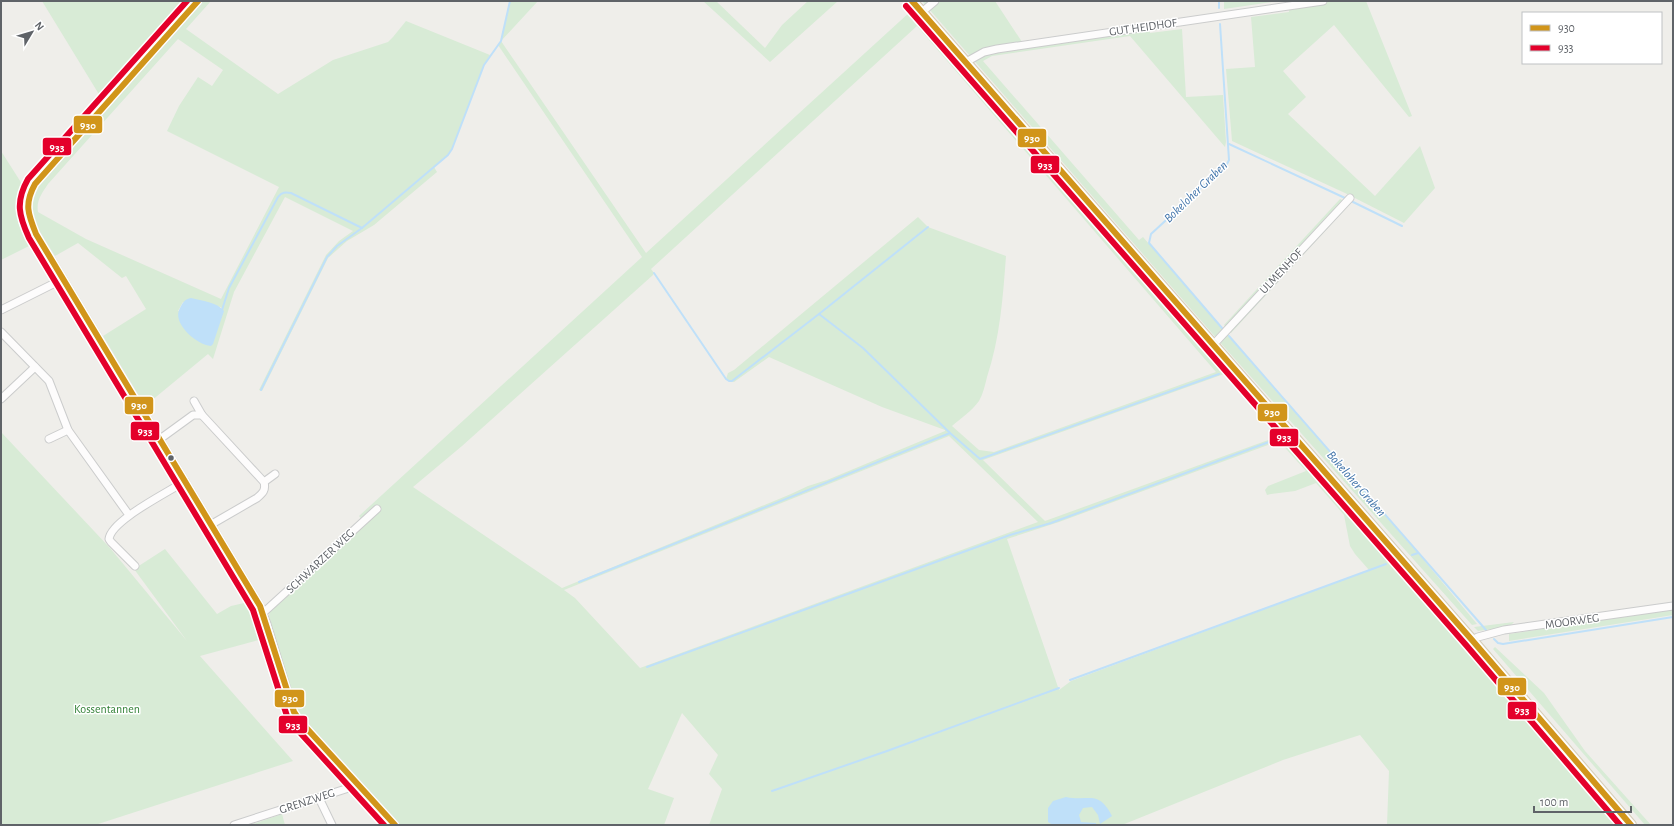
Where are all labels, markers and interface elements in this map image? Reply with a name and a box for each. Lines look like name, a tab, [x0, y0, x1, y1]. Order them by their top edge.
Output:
north arrow	[12, 12, 52, 52]
legend	[1522, 12, 1662, 64]
street label: GUT HEIDHOF	[1108, 16, 1178, 38]
text: N	[33, 20, 46, 33]
text: 930	[1558, 22, 1575, 34]
text: 933	[1558, 42, 1574, 54]
line badge: 930	[73, 115, 103, 134]
text: 930	[80, 120, 96, 131]
line badge: 930	[1017, 128, 1047, 148]
text: 930	[1024, 133, 1040, 144]
line badge: 933	[42, 137, 72, 156]
text: 933	[50, 142, 65, 153]
line badge: 933	[1030, 155, 1060, 174]
water label: Bokeloher Graben	[1162, 159, 1230, 225]
text: 933	[1038, 160, 1053, 171]
street label: ULMENHOF	[1257, 246, 1305, 296]
line badge: 930	[124, 396, 154, 415]
text: 930	[131, 400, 147, 411]
line badge: 930	[1257, 403, 1288, 422]
text: 930	[1264, 407, 1280, 418]
line badge: 933	[130, 421, 160, 441]
text: 933	[138, 426, 153, 437]
line badge: 933	[1269, 428, 1299, 447]
text: 933	[1277, 432, 1292, 443]
water label: Bokeloher Graben	[1324, 449, 1388, 519]
unlabelled marker	[166, 453, 176, 463]
street label: SCHWARZER WEG	[284, 527, 356, 595]
street label: MOORWEG	[1544, 611, 1600, 631]
line badge: 930	[1497, 677, 1527, 696]
text: 930	[1504, 682, 1520, 693]
line badge: 930	[274, 689, 305, 708]
text: 930	[282, 693, 298, 704]
line badge: 933	[1507, 701, 1537, 720]
park label: Kossentannen	[74, 703, 140, 715]
text: 933	[1515, 705, 1530, 716]
line badge: 933	[278, 715, 308, 734]
text: 933	[286, 720, 301, 731]
street label: GRENZWEG	[278, 786, 336, 816]
scale bar	[1534, 788, 1631, 814]
text: 100 m	[1540, 796, 1568, 808]

